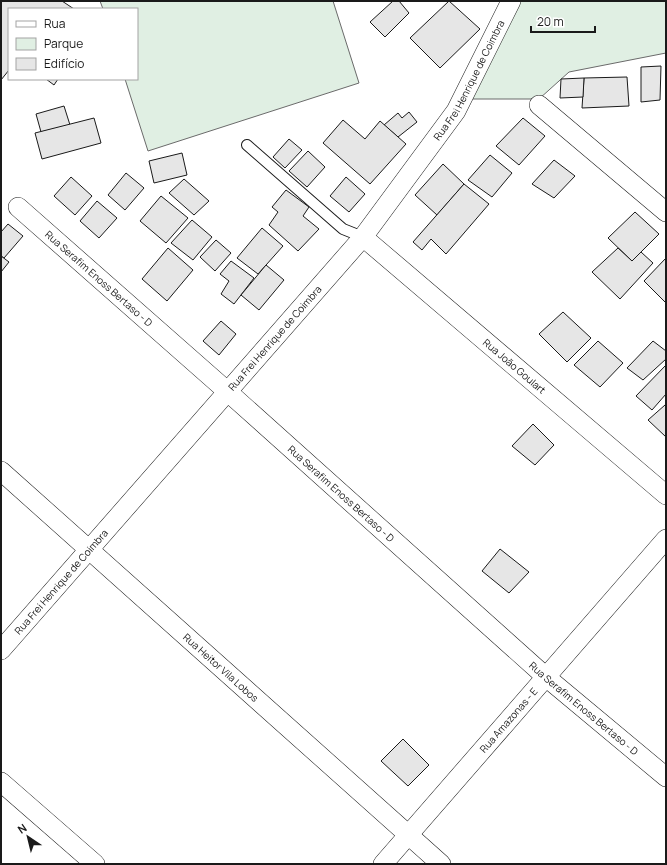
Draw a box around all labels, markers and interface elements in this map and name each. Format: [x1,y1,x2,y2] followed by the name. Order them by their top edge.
[8,8,138,80] legend
[531,8,595,34] scale bar
[537,13,564,30] text: 20 m
[44,15,65,32] text: Rua
[430,18,507,143] street label: Rua Frei Henrique de Coimbra
[44,35,83,52] text: Parque
[44,55,84,72] text: Edifício
[42,227,156,330] street label: Rua Serafim Enoss Bertaso - D
[225,282,324,393] street label: Rua Frei Henrique de Coimbra
[480,335,549,397] street label: Rua João Goulart
[285,442,398,545] street label: Rua Serafim Enoss Bertaso - D
[11,526,111,637] street label: Rua Frei Henrique de Coimbra
[180,630,262,705] street label: Rua Heitor Vila Lobos
[526,658,642,758] street label: Rua Serafim Enoss Bertaso - D
[476,684,541,755] street label: Rua Amazonas - E
[8,817,48,857] north arrow
[14,820,30,837] text: N

